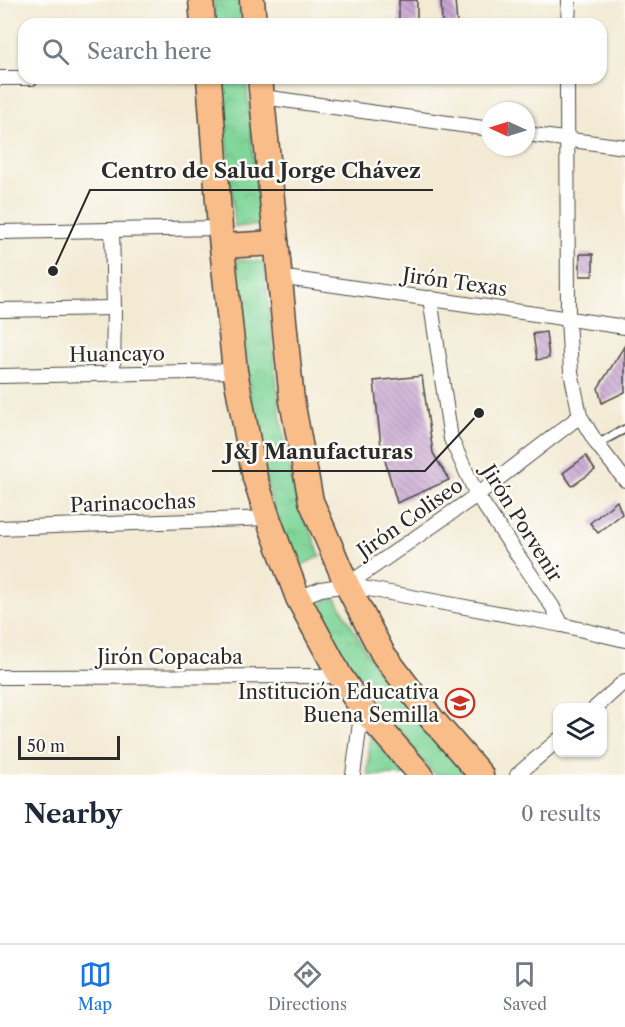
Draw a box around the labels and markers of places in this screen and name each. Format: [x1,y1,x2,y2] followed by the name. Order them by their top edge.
[90,151,433,190] callout: Centro de Salud Jorge Chávez
[212,432,425,471] callout: J&J Manufacturas
[238,680,439,727] place label: Institución Educativa Buena Semilla
[444,687,476,719] school or university icon: Institución Educativa Buena Semilla

